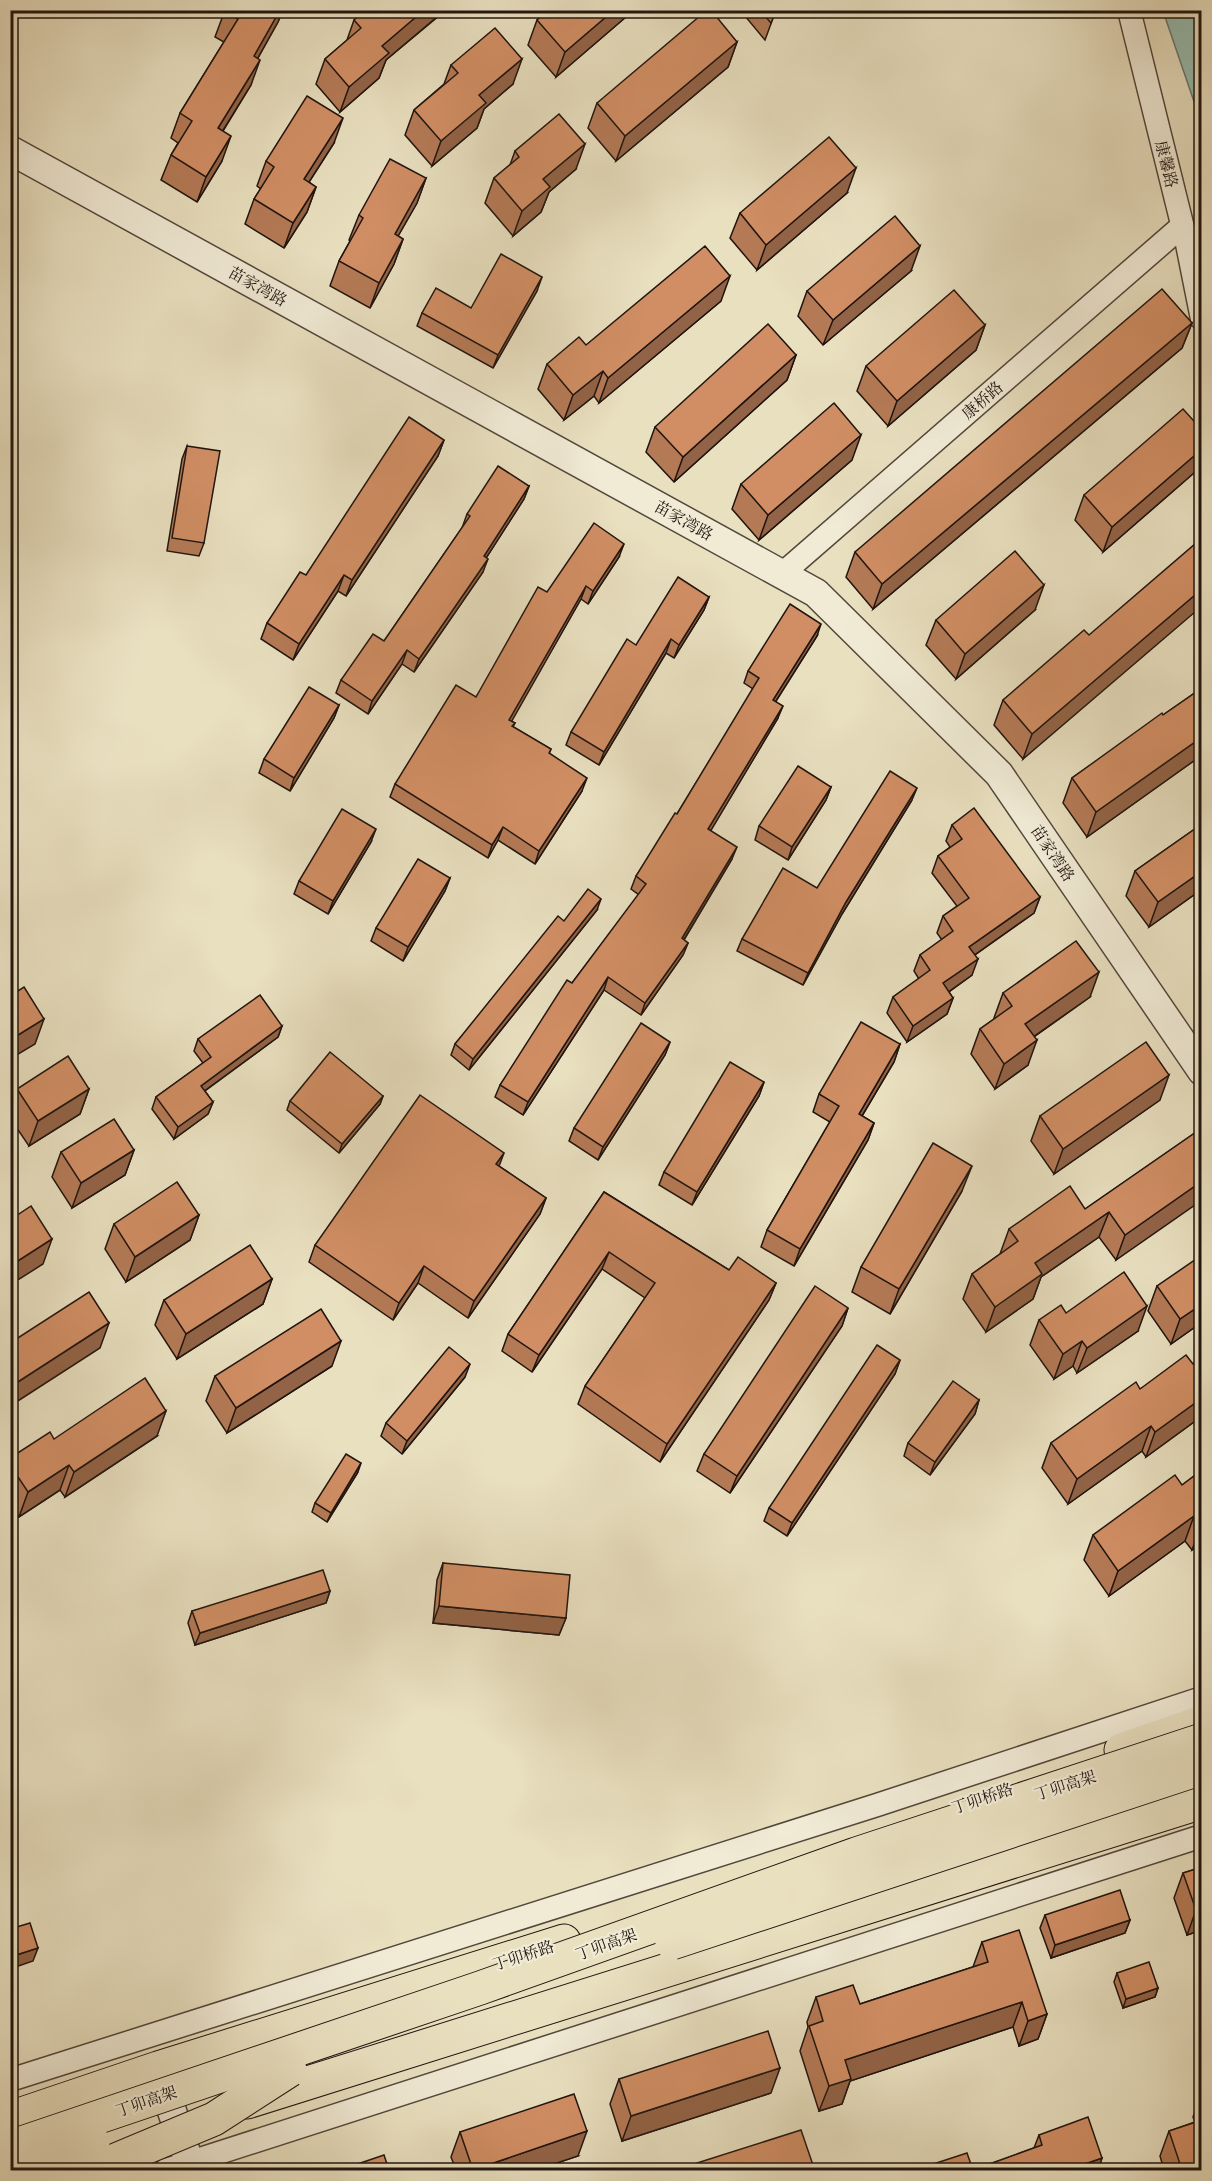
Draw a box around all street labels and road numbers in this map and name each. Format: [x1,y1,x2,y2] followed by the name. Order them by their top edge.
[1151,139,1182,190] street label: 康馨路
[225,263,290,310] street label: 苗家湾路
[958,377,1007,423] street label: 康桥路
[651,497,716,544] street label: 苗家湾路
[1027,821,1078,885] street label: 苗家湾路
[1032,1767,1099,1804] street label: 丁卯高架
[949,1779,1016,1818] street label: 丁卯桥路
[573,1925,639,1964] street label: 丁卯高架
[490,1937,557,1974] street label: 丁卯桥路
[113,2082,180,2121] street label: 丁卯高架

